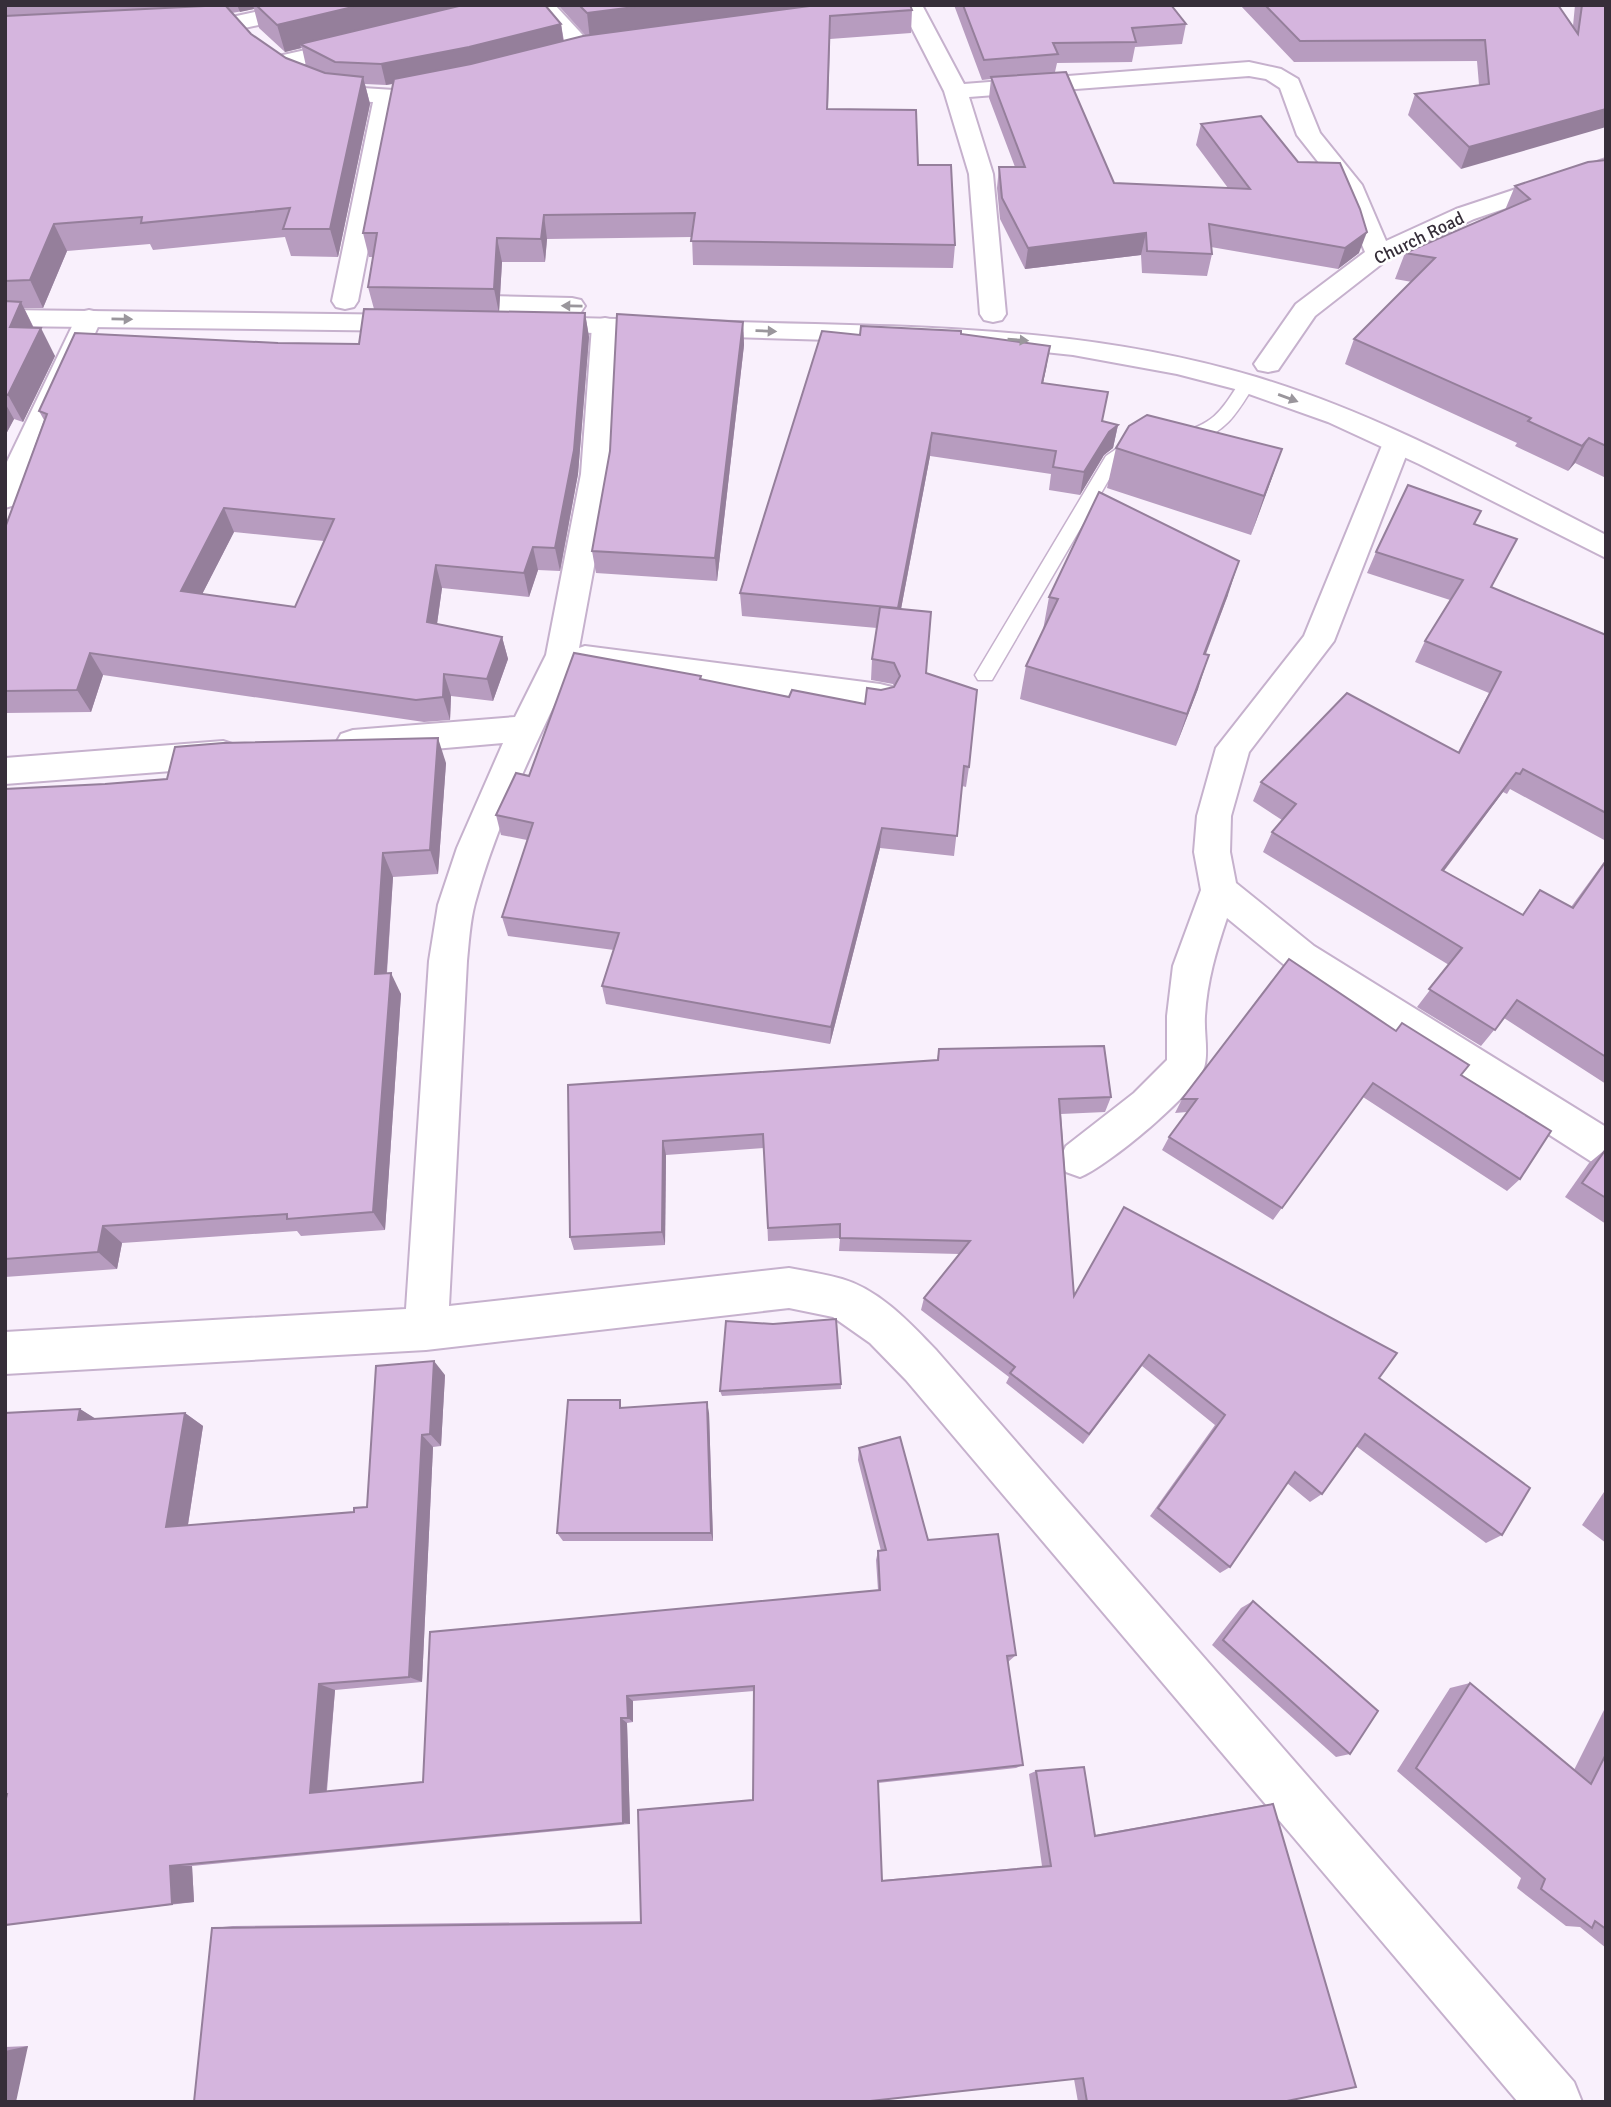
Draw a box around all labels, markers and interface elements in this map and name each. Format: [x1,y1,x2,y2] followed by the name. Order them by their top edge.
[1370,207,1468,269] street label: Church Road
[561,300,583,312] one-way arrow
[112,313,134,324] one-way arrow
[756,325,778,336] one-way arrow
[1007,335,1029,346] one-way arrow
[1277,393,1298,404] one-way arrow

